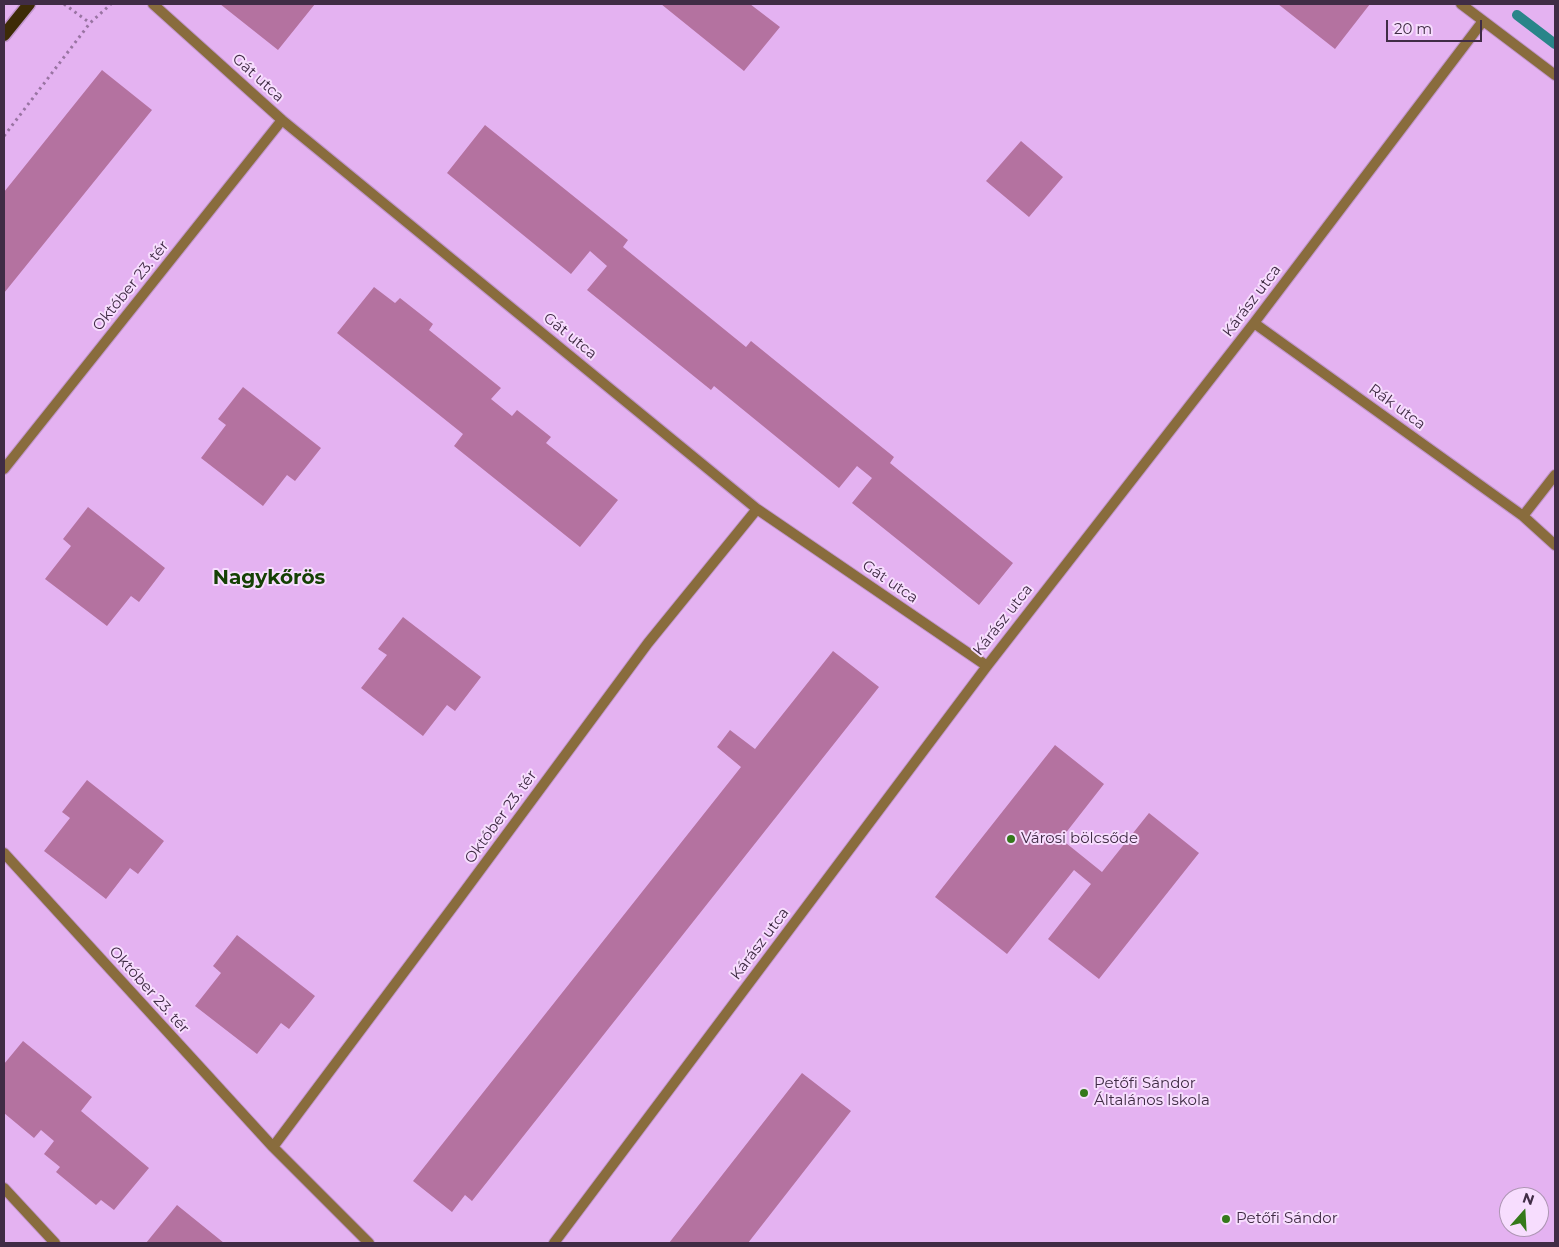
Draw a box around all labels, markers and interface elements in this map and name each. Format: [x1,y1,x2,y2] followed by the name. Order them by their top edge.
[1389,10,1485,42] scale bar
[1394,19,1432,38] text: 20 m
[228,50,288,106] street label: Gát utca
[89,237,173,335] street label: Október 23. tér
[1219,261,1285,341] street label: Kárász utca
[540,309,600,363] street label: Gát utca
[1365,380,1429,434] street label: Rák utca
[859,557,921,607] street label: Gát utca
[213,566,325,590] district label: Nagykőrös
[970,581,1036,659] street label: Kárász utca
[461,767,541,867] street label: Október 23. tér
[1021,830,1138,848] place label: Városi bölcsőde
[1005,833,1017,845] marker: Városi bölcsőde
[727,904,793,984] street label: Kárász utca
[105,943,193,1037] street label: Október 23. tér
[1094,1075,1210,1110] place label: Petőfi Sándor Általános Iskola
[1078,1087,1090,1099] marker: Petőfi Sándor Általános Iskola
[1499,1187,1549,1237] north arrow
[1520,1188,1537,1209] text: N
[1236,1210,1338,1228] place label: Petőfi Sándor
[1220,1213,1232,1225] marker: Petőfi Sándor

